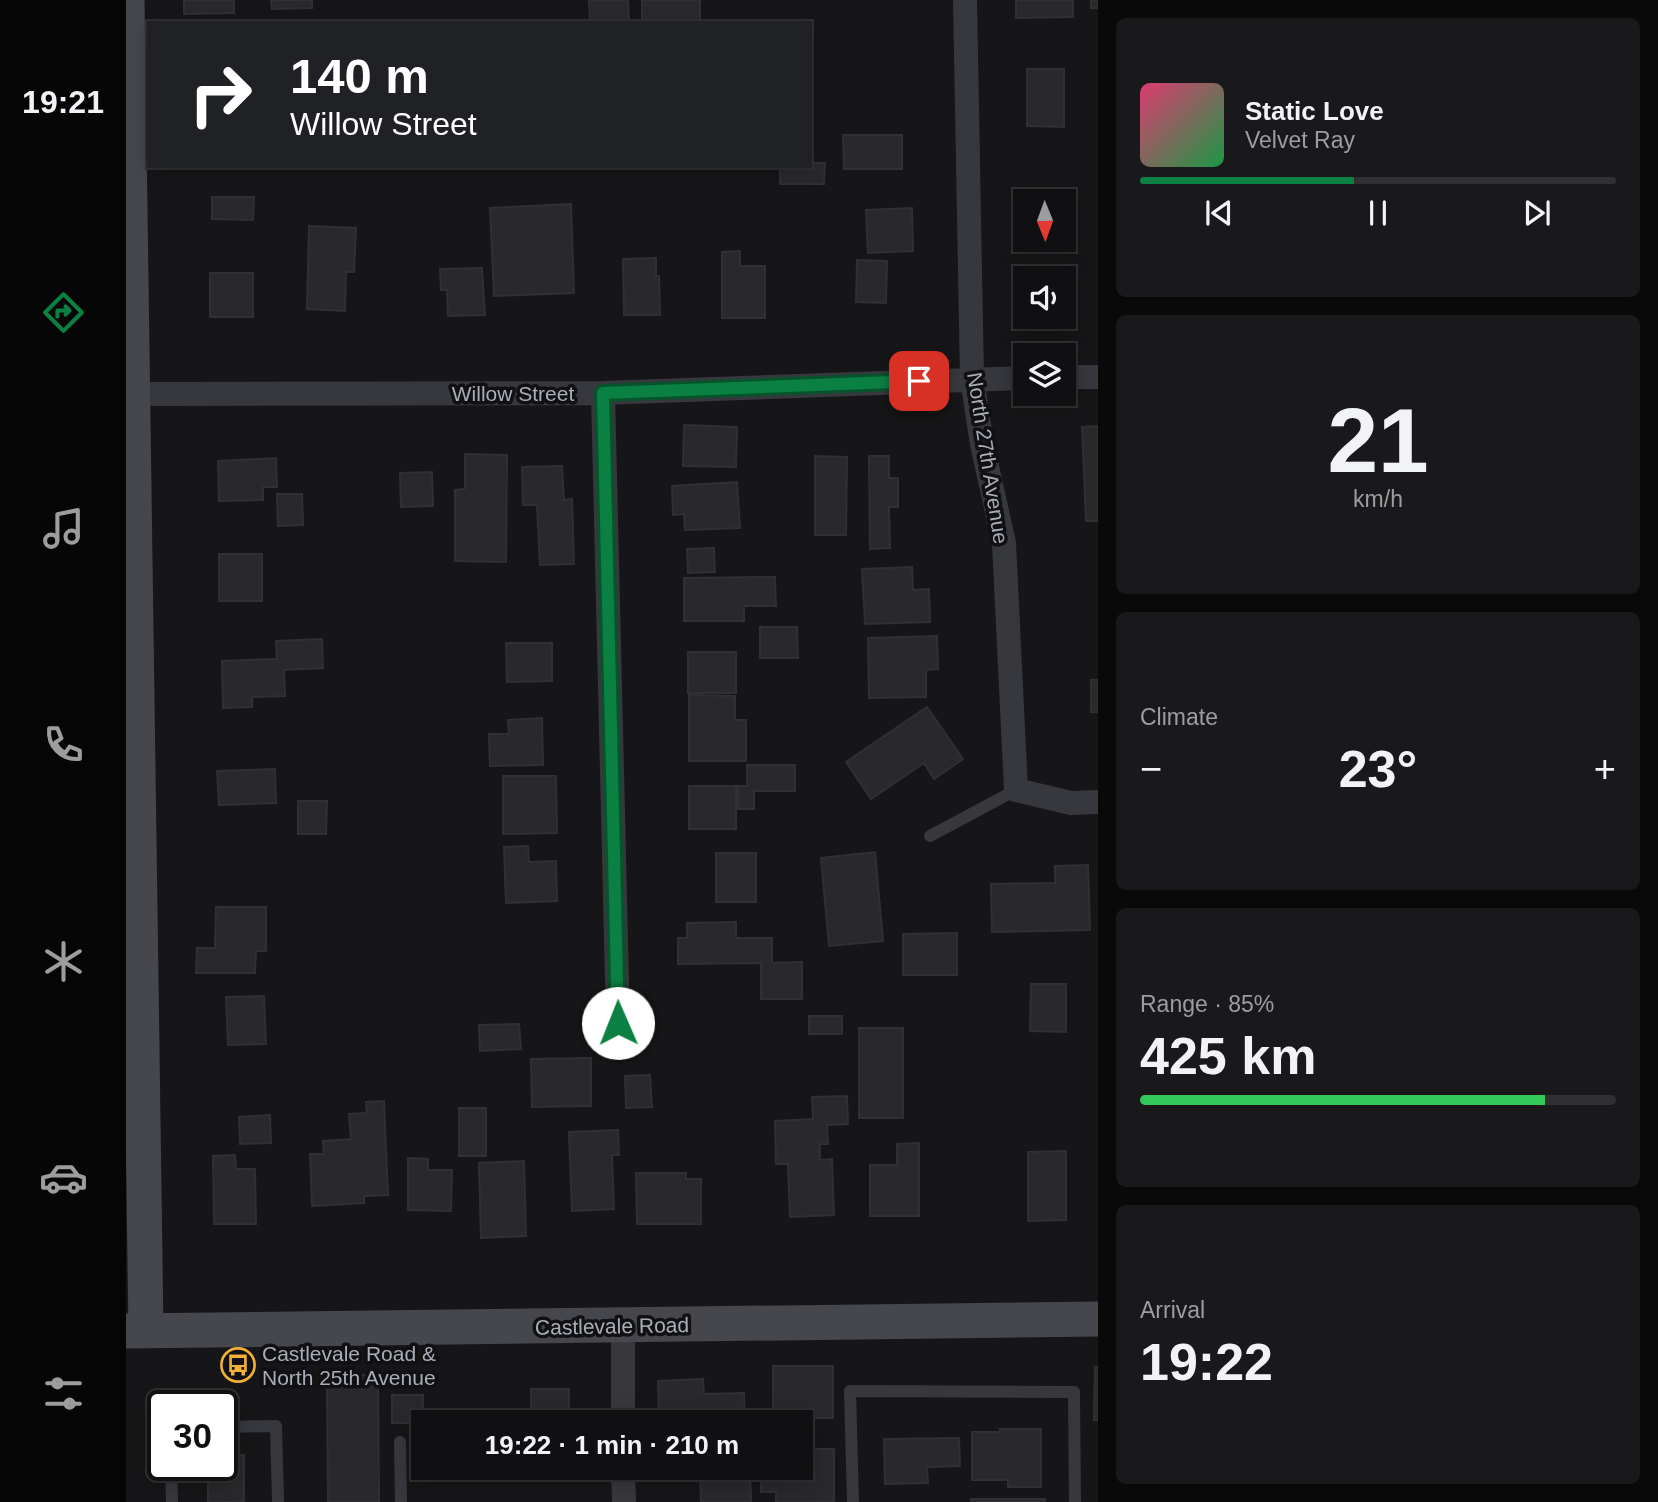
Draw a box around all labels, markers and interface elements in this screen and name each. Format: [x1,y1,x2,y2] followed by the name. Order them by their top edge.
[175,49,266,140] icon: right
[290,49,429,103] text: 140 m
[22,84,104,120] text: 19:21
[1245,96,1384,126] text: Static Love
[290,106,477,142] text: Willow Street
[1245,127,1355,153] text: Velvet Ray
[1013,189,1076,252] north arrow
[1013,189,1076,406] map controls
[1200,194,1238,232] icon: previous
[1359,194,1397,232] icon: pause
[1518,194,1556,232] icon: next
[1013,266,1076,329] button: sound
[39,288,88,337] icon: directions
[1013,343,1076,406] button: layers
[889,351,949,411] pin
[900,362,938,400] icon: arrive
[963,370,1013,546] street label: North 27th Avenue
[452,382,574,405] street label: Willow Street
[1327,390,1429,491] text: 21
[1353,486,1403,512] text: km/h
[39,504,88,553] icon: music
[1140,704,1218,730] text: Climate
[39,720,88,769] icon: phone
[1339,740,1417,798] text: 23°
[1140,748,1162,790] text: −
[1594,748,1616,790] text: +
[39,937,88,986] icon: climate
[581,986,655,1060] position arrow
[1140,991,1274,1017] text: Range · 85%
[1140,1027,1316,1085] text: 425 km
[39,1153,88,1202] icon: car
[1140,1297,1205,1323] text: Arrival
[535,1313,689,1339] street label: Castlevale Road
[1140,1333,1273,1391] text: 19:22
[262,1342,436,1389] place label: Castlevale Road & North 25th Avenue
[219,1346,257,1384] bus stop icon: Castlevale Road & North 25th Avenue
[39,1369,88,1418] icon: filters
[147,1390,238,1481] speed limit sign: 30
[485,1430,739,1460] text: 19:22 · 1 min · 210 m

